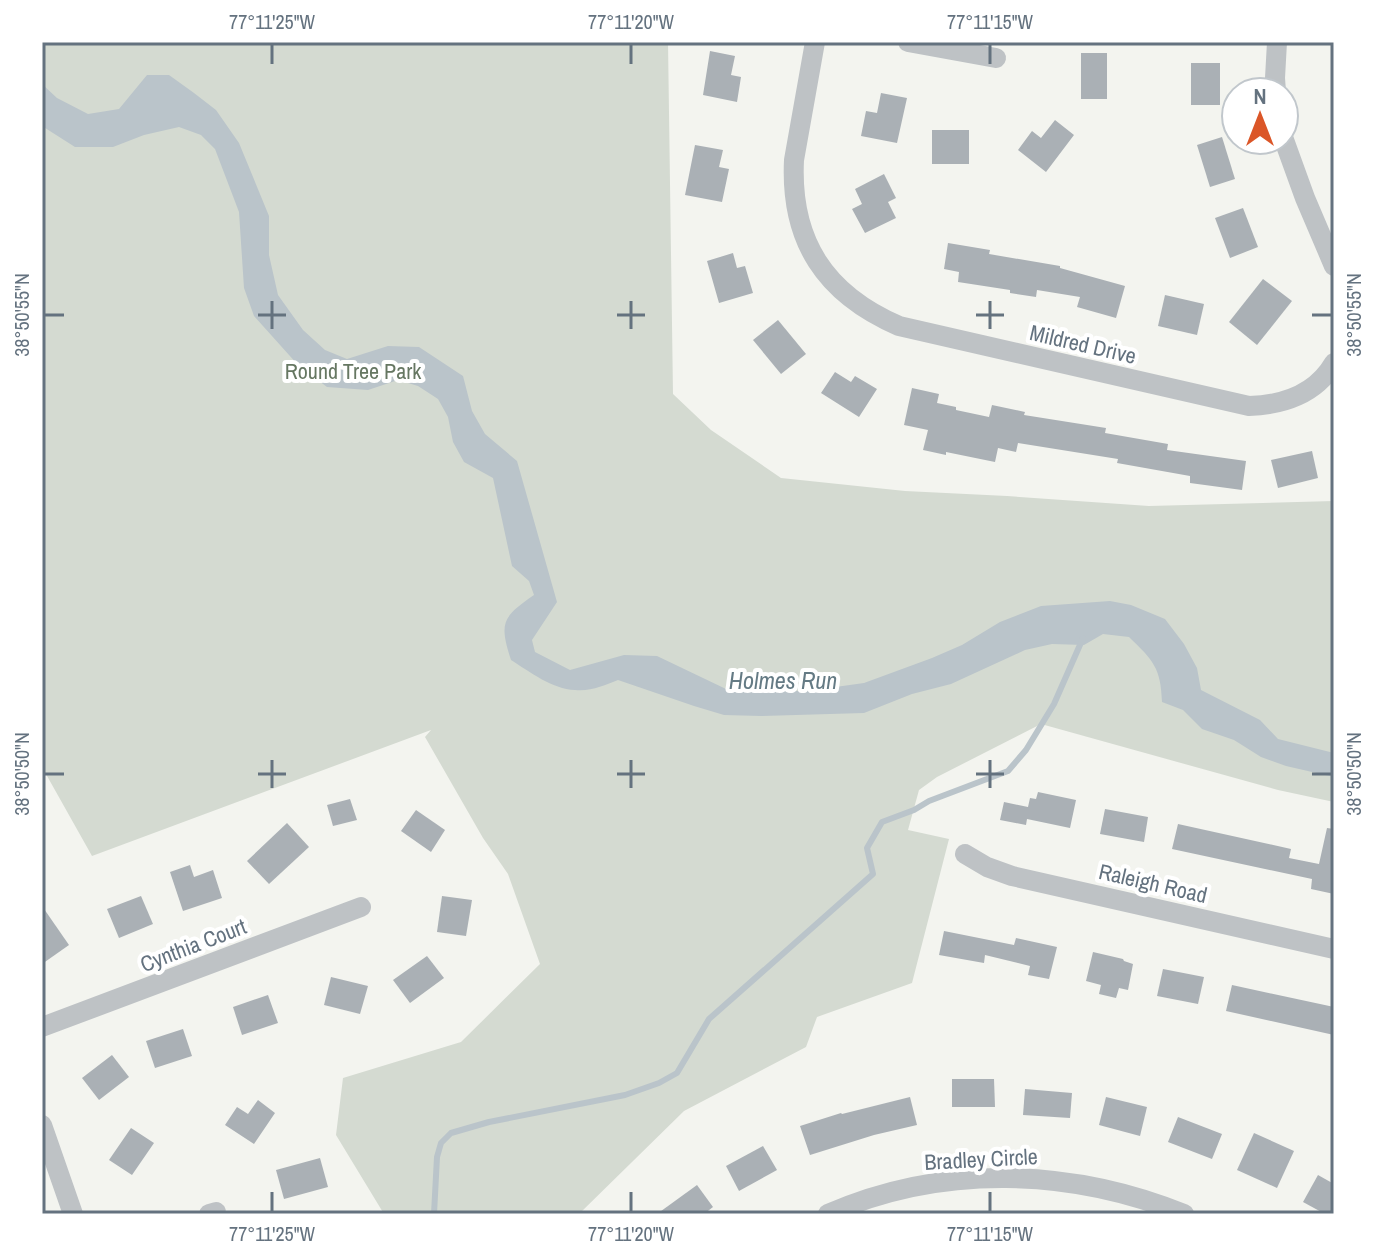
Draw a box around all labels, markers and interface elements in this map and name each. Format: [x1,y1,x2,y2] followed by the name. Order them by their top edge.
[229,8,315,35] text: 77°11'25"W
[588,8,674,35] text: 77°11'20"W
[947,8,1033,35] text: 77°11'15"W
[1220,76,1300,156] north arrow
[1253,81,1267,111] text: N
[8,273,35,357] text: 38°50'55"N
[1340,273,1367,357] text: 38°50'55"N
[1027,317,1139,371] street label: Mildred Drive
[285,356,422,386] park label: Round Tree Park
[729,664,837,696] water label: Holmes Run
[8,732,35,816] text: 38°50'50"N
[1340,732,1367,816] text: 38°50'50"N
[1096,856,1210,910] street label: Raleigh Road
[136,911,250,979] street label: Cynthia Court
[924,1141,1038,1177] street label: Bradley Circle
[229,1220,315,1247] text: 77°11'25"W
[588,1220,674,1247] text: 77°11'20"W
[947,1220,1033,1247] text: 77°11'15"W

